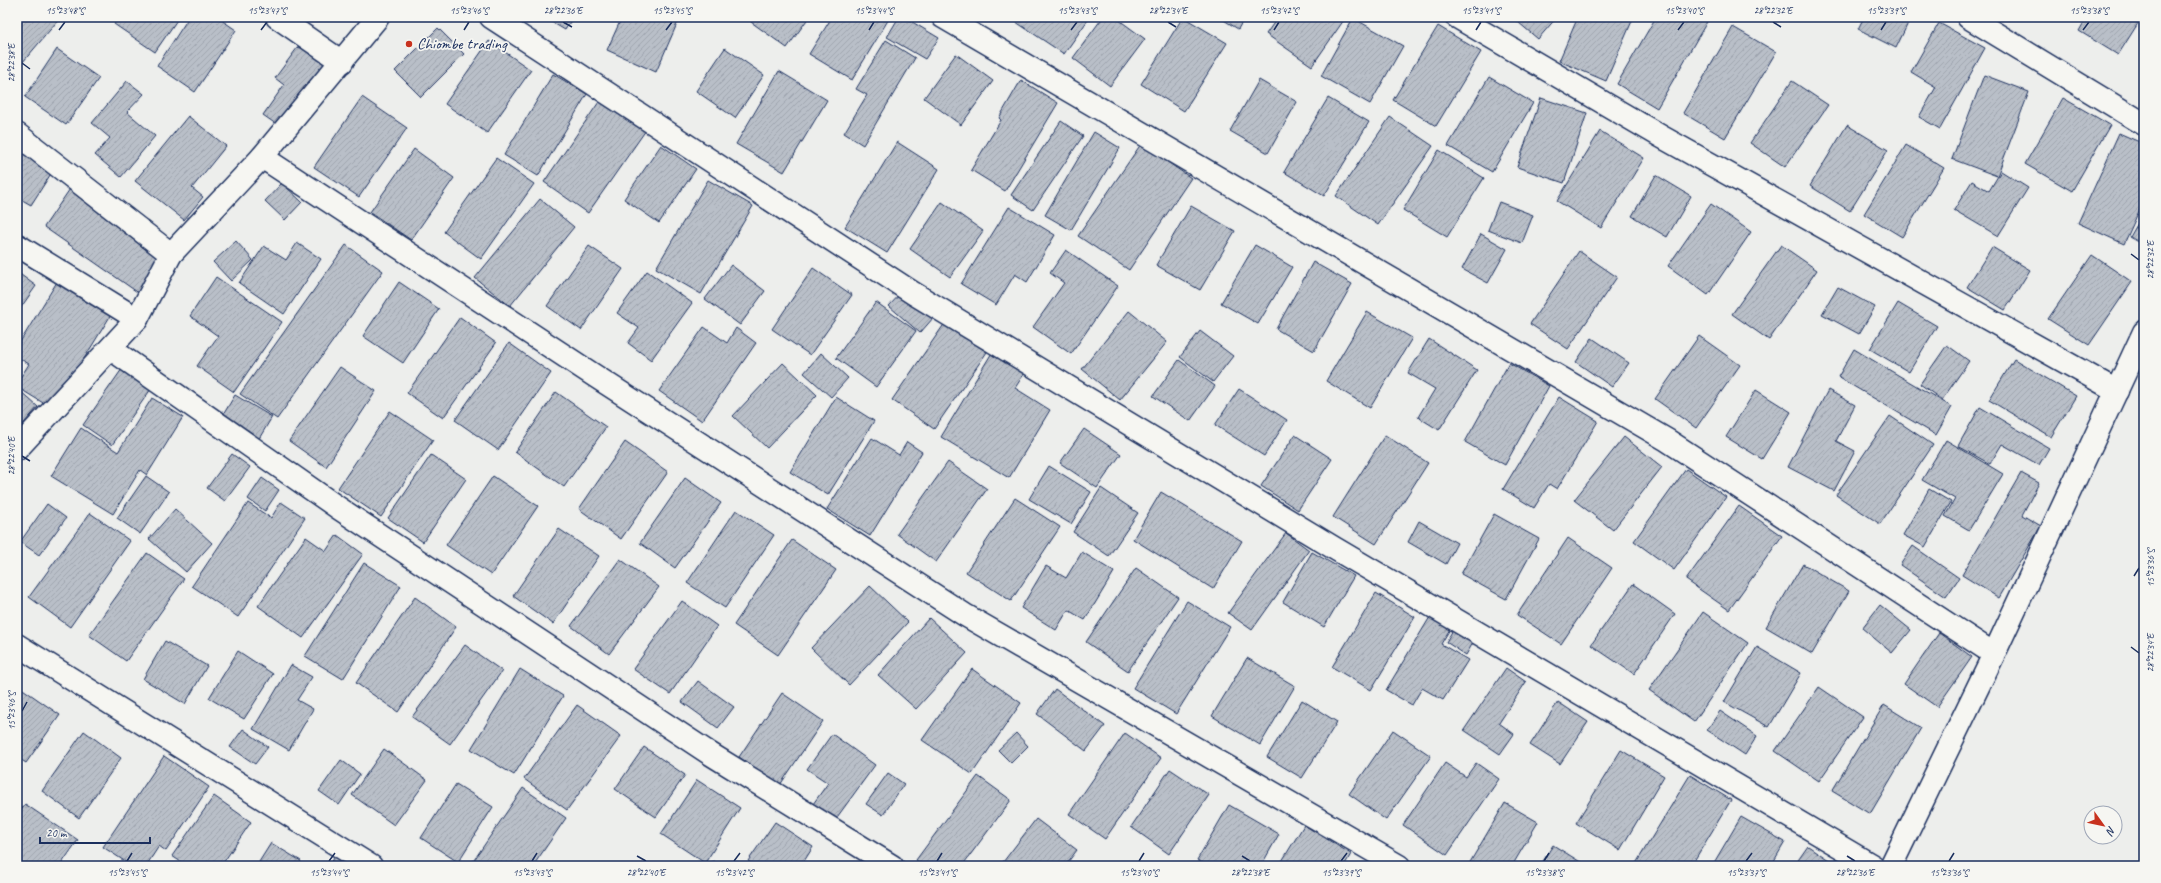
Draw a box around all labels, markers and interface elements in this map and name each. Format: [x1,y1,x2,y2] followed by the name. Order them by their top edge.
[46,4,86,17] text: 15°23'48"S
[248,4,288,17] text: 15°23'47"S
[450,4,490,17] text: 15°23'46"S
[544,4,584,17] text: 28°22'36"E
[653,4,693,17] text: 15°23'45"S
[855,4,895,17] text: 15°23'44"S
[1058,4,1098,17] text: 15°23'43"S
[1149,4,1189,17] text: 28°22'34"E
[1260,4,1300,17] text: 15°23'42"S
[1462,4,1502,17] text: 15°23'41"S
[1665,4,1705,17] text: 15°23'40"S
[1754,4,1794,17] text: 28°22'32"E
[1867,4,1907,17] text: 15°23'39"S
[2070,4,2110,17] text: 15°23'38"S
[417,34,508,54] place label: Chiombe trading
[404,39,414,49] marker: Chiombe trading
[5,42,18,82] text: 28°22'38"E
[2144,239,2157,279] text: 28°22'32"E
[5,435,18,475] text: 28°22'40"E
[2144,547,2157,587] text: 15°23'36"S
[2144,632,2157,672] text: 28°22'34"E
[5,690,18,730] text: 15°23'46"S
[2083,805,2123,845] north arrow
[40,819,150,845] scale bar
[2102,824,2119,839] text: N
[46,825,68,841] text: 20 m
[108,866,148,879] text: 15°23'45"S
[310,866,350,879] text: 15°23'44"S
[513,866,553,879] text: 15°23'43"S
[627,866,667,879] text: 28°22'40"E
[715,866,755,879] text: 15°23'42"S
[918,866,958,879] text: 15°23'41"S
[1120,866,1160,879] text: 15°23'40"S
[1231,866,1271,879] text: 28°22'38"E
[1322,866,1362,879] text: 15°23'39"S
[1525,866,1565,879] text: 15°23'38"S
[1727,866,1767,879] text: 15°23'37"S
[1836,866,1876,879] text: 28°22'36"E
[1930,866,1970,879] text: 15°23'36"S

